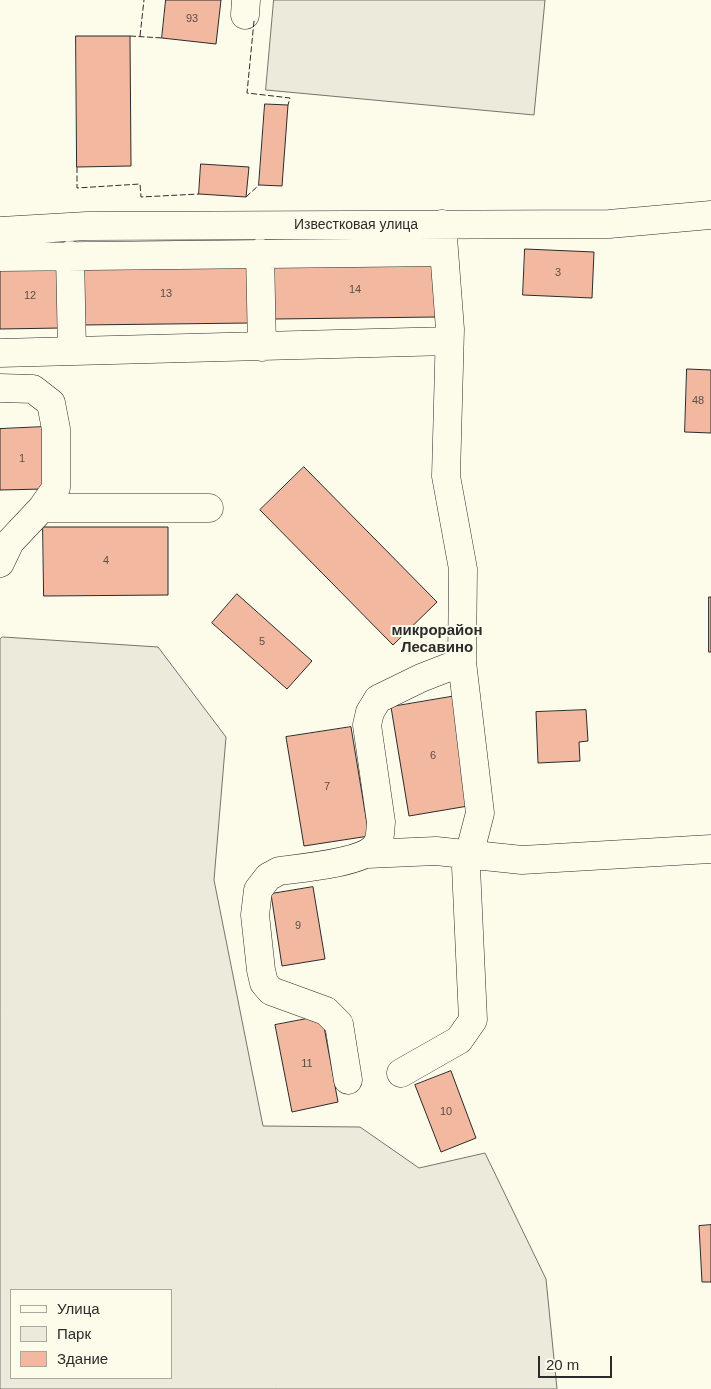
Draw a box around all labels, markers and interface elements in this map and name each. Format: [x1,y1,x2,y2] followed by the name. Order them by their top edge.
[186,12,198,26] house number: 93
[294,217,418,233] street label: Известковая улица
[555,266,561,280] house number: 3
[349,283,361,297] house number: 14
[160,287,172,301] house number: 13
[24,289,36,303] house number: 12
[692,394,704,408] house number: 48
[19,452,25,466] house number: 1
[103,554,109,568] house number: 4
[391,622,483,657] district label: микрорайон Лесавино
[259,635,265,649] house number: 5
[430,749,436,763] house number: 6
[324,780,330,794] house number: 7
[295,919,301,933] house number: 9
[301,1057,313,1071] house number: 11
[440,1105,452,1119] house number: 10
[10,1289,172,1379] legend
[57,1300,100,1317] text: Улица
[57,1325,91,1342] text: Парк
[541,1346,615,1378] scale bar
[57,1350,108,1367] text: Здание
[546,1356,579,1373] text: 20 m

